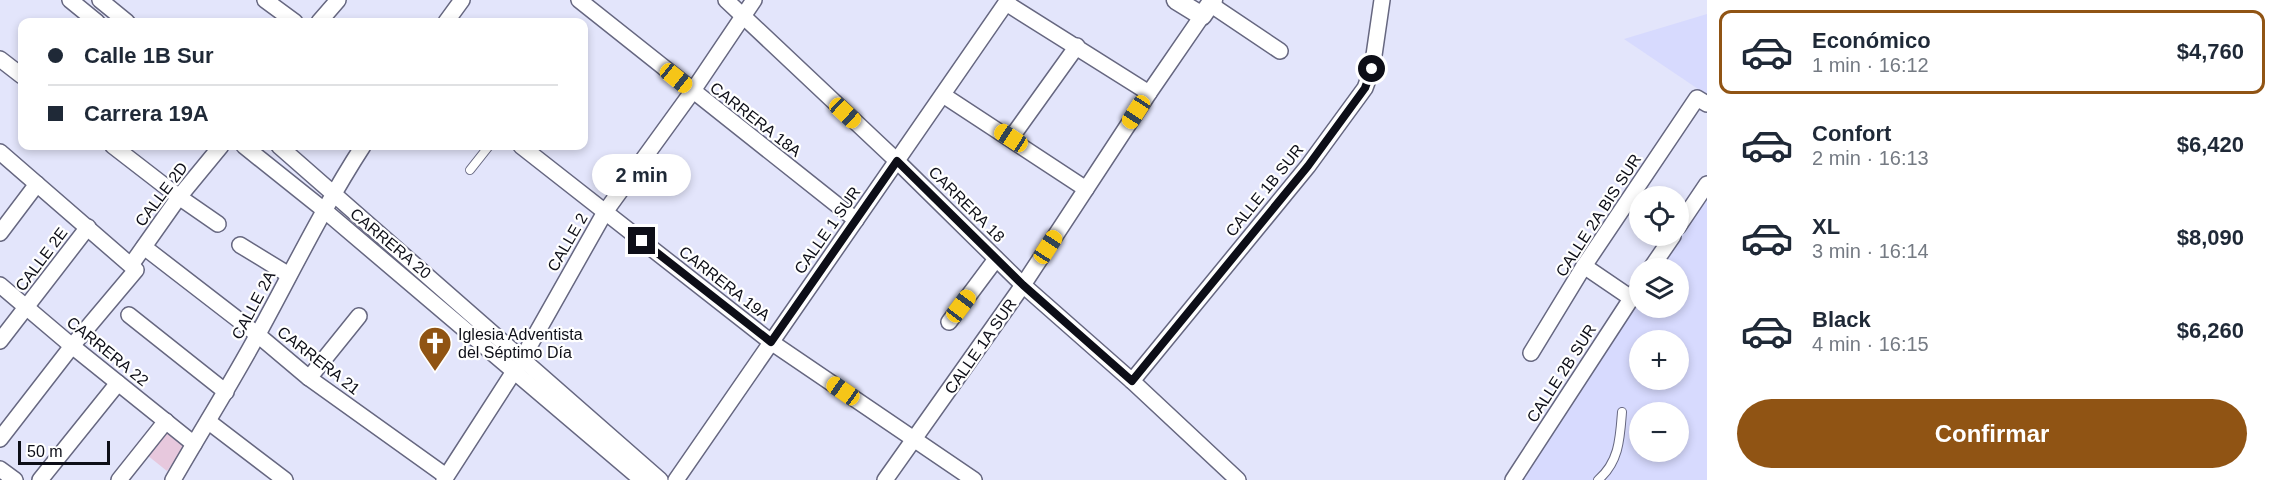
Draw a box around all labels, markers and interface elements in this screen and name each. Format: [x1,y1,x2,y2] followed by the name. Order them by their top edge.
[1740,25,1794,79] icon: car
[1812,28,1931,53] text: Económico
[2177,39,2244,64] text: $4,760
[84,43,214,68] text: Calle 1B Sur
[1812,54,1929,76] text: 1 min · 16:12
[1358,55,1385,82] route start
[656,60,696,96] car
[707,79,805,160] street label: CARRERA 18A
[1119,92,1153,132] car
[826,94,864,132] car
[84,101,209,126] text: Carrera 19A
[1740,118,1794,172] icon: car
[991,121,1031,155] car
[1812,121,1891,146] text: Confort
[2177,132,2244,157] text: $6,420
[1222,141,1307,240] street label: CALLE 1B SUR
[1812,147,1929,169] text: 2 min · 16:13
[1553,151,1644,280] street label: CALLE 2A BIS SUR
[592,154,692,196] callout: 2 min
[132,159,191,230] street label: CALLE 2D
[925,163,1008,246] street label: CARRERA 18
[615,164,668,186] text: 2 min
[791,184,864,277] street label: CALLE 1 SUR
[1629,186,1689,462] map controls
[1629,186,1689,246] button: locate
[347,205,434,282] street label: CARRERA 20
[544,210,591,274] street label: CALLE 2
[1740,211,1794,265] icon: car
[1812,214,1840,239] text: XL
[12,224,71,294] street label: CALLE 2E
[2177,225,2244,250] text: $8,090
[628,227,655,254] route end
[1031,227,1065,267] car
[1812,240,1929,262] text: 3 min · 16:14
[676,243,774,324] street label: CARRERA 19A
[1629,258,1689,318] button: layers
[228,268,279,342] street label: CALLE 2A
[943,286,979,326] car
[941,296,1020,397] street label: CALLE 1A SUR
[1740,304,1794,358] icon: car
[1812,307,1871,332] text: Black
[64,313,152,389] street label: CARRERA 22
[2177,318,2244,343] text: $6,260
[1524,321,1599,425] street label: CALLE 2B SUR
[274,323,363,398] street label: CARRERA 21
[417,325,453,372] church icon: Iglesia Adventista del Séptimo Día
[458,326,583,361] place label: Iglesia Adventista del Séptimo Día
[1629,330,1689,390] button: +
[1812,333,1929,355] text: 4 min · 16:15
[823,373,863,409] car
[1737,399,2247,468] button: Confirmar
[1629,402,1689,462] button: −
[18,438,110,466] scale bar
[27,443,63,460] text: 50 m

